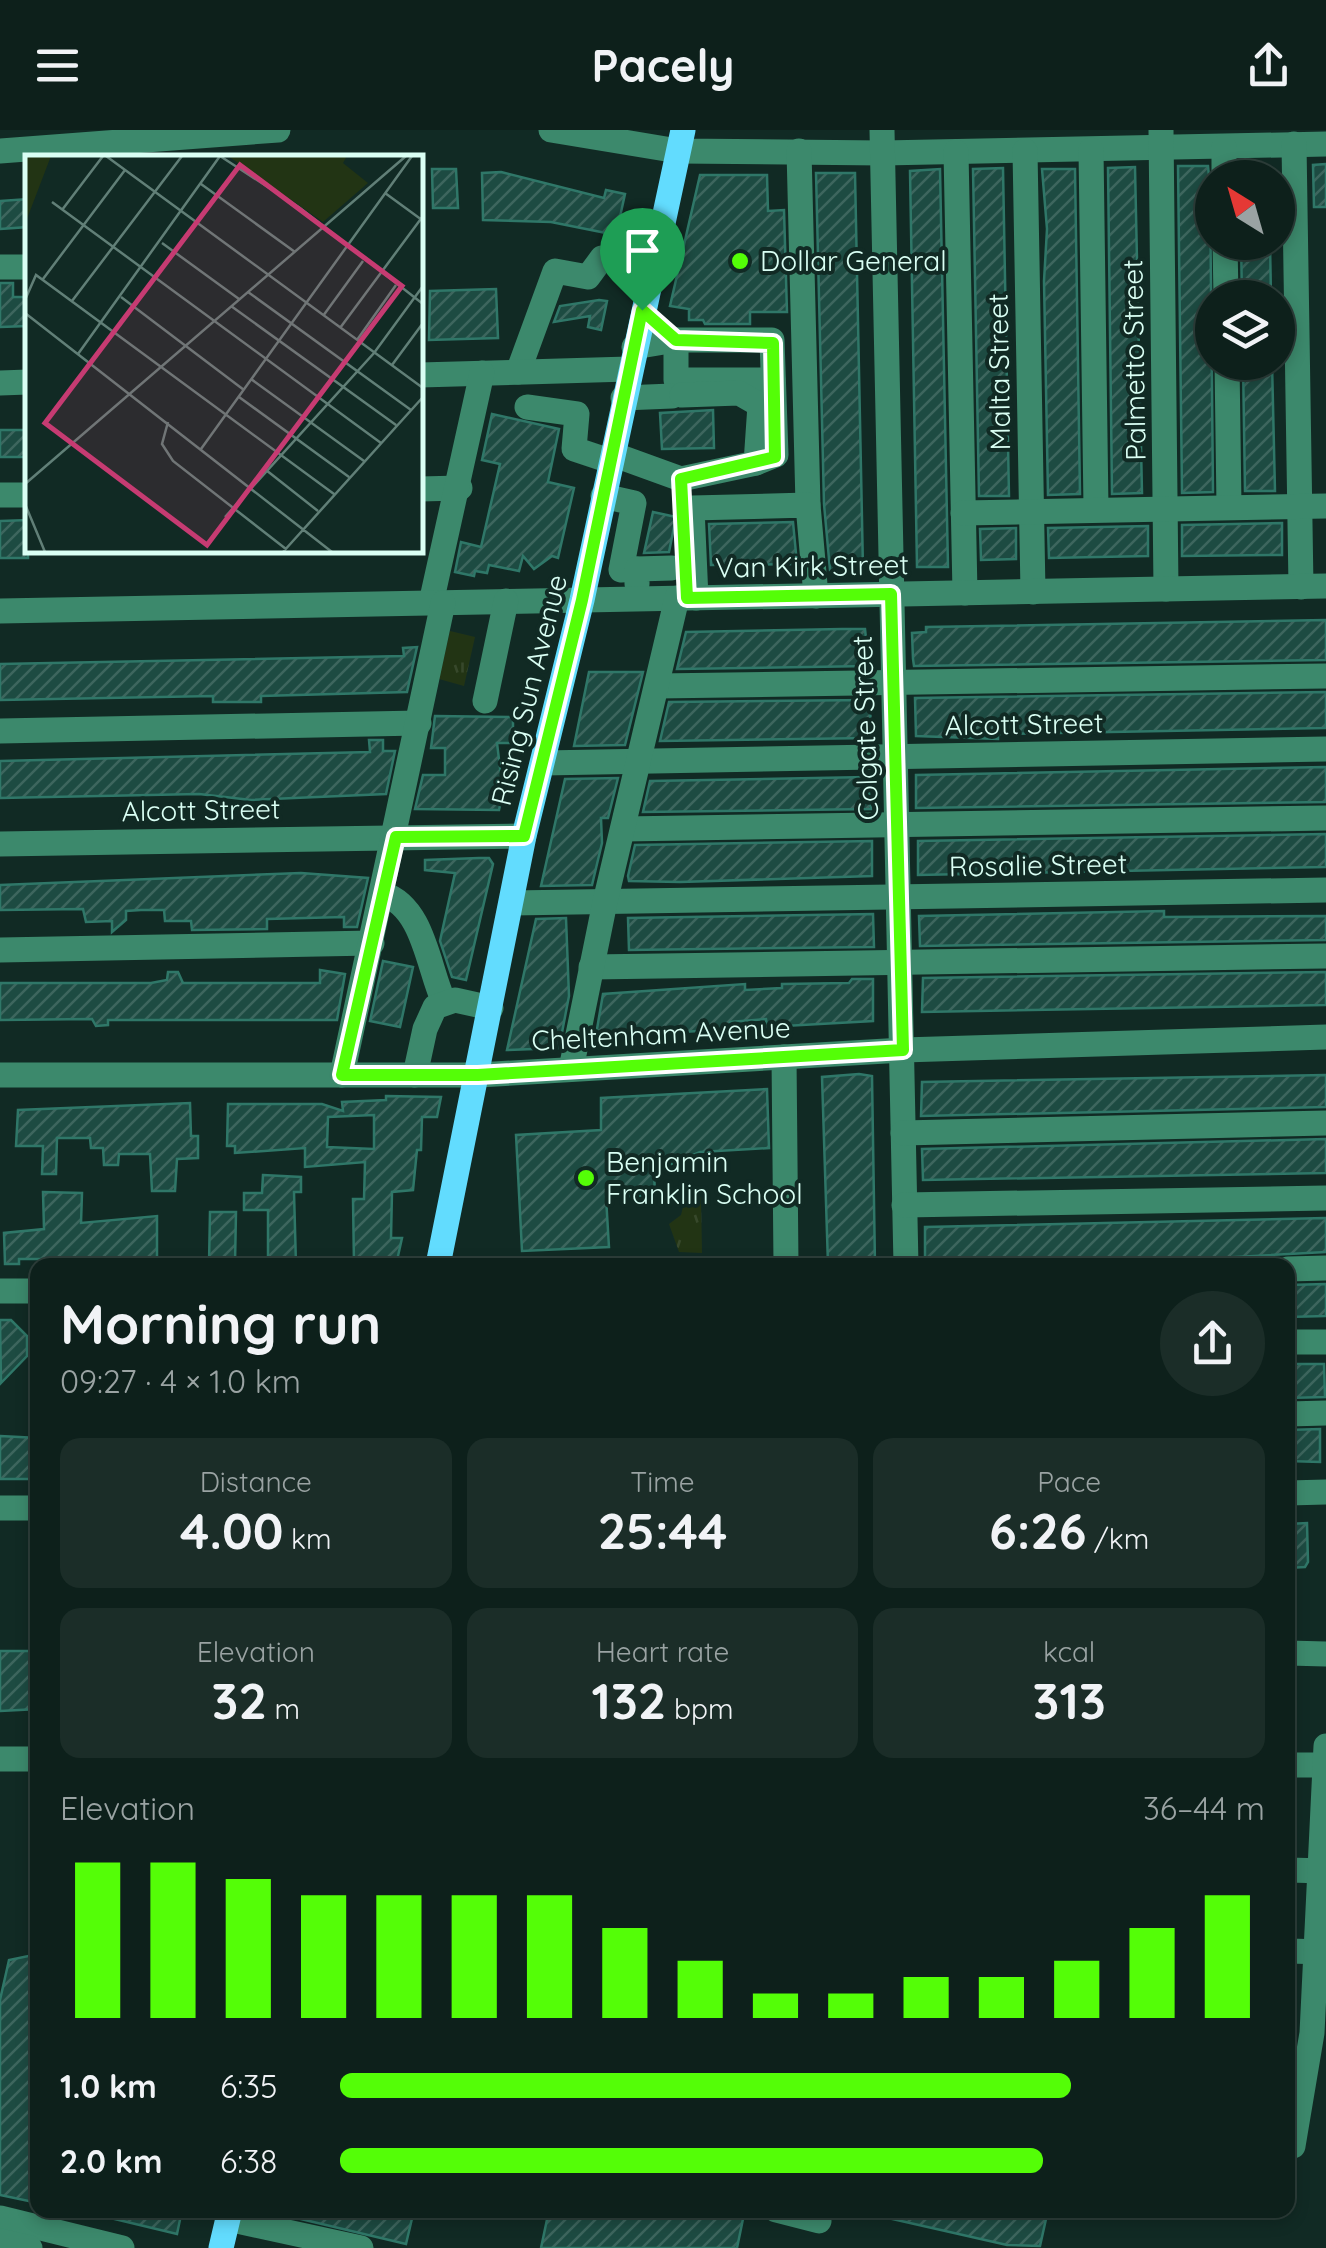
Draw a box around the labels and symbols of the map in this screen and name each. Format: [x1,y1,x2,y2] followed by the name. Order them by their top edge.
[25,155,422,552] inset map
[1195,160,1295,260] north arrow
[600,208,685,311] pin
[760,243,947,278] place label: Dollar General
[729,250,751,272] marker: Dollar General
[1114,259,1153,461] street label: Palmetto Street
[980,293,1017,451] street label: Malta Street
[715,546,909,585] street label: Van Kirk Street
[483,571,574,809] street label: Rising Sun Avenue
[844,635,885,821] street label: Colgate Street
[944,705,1104,742] street label: Alcott Street
[121,791,281,828] street label: Alcott Street
[949,845,1127,884] street label: Rosalie Street
[530,1009,791,1058] street label: Cheltenham Avenue
[606,1144,803,1211] place label: Benjamin Franklin School
[575,1167,597,1189] marker: Benjamin Franklin School

